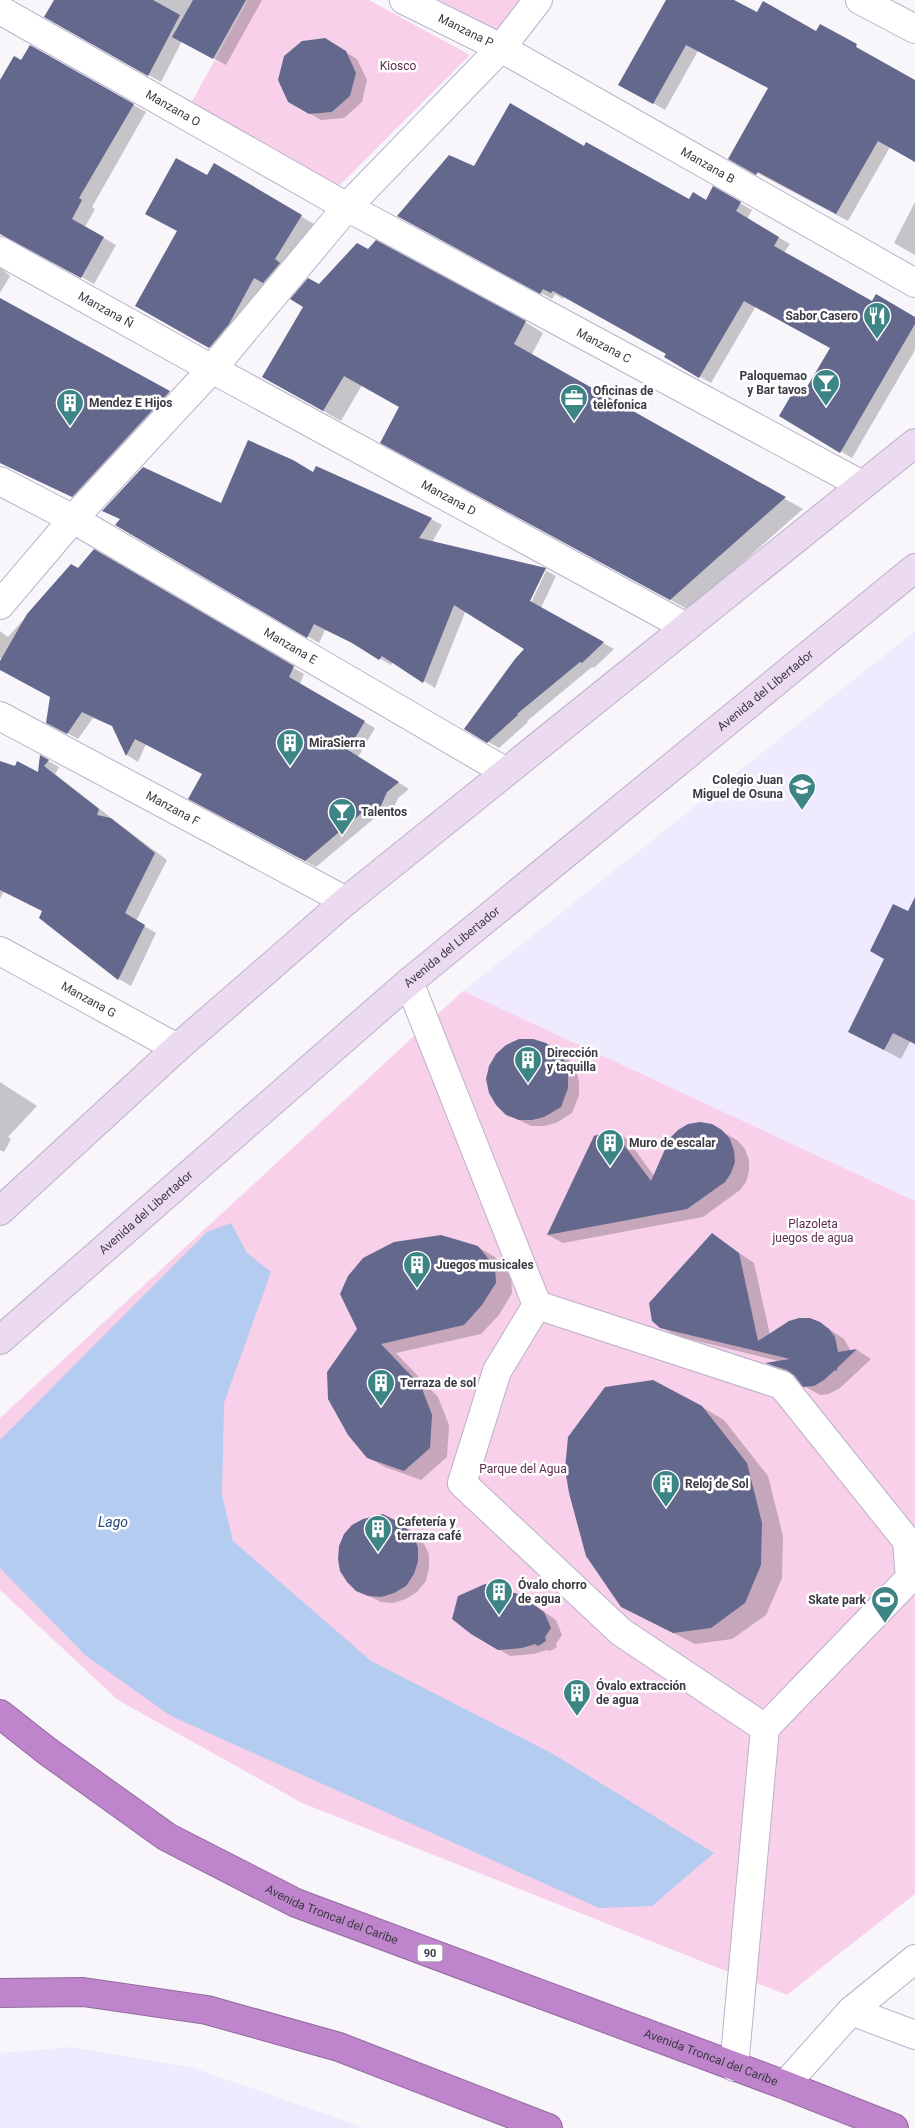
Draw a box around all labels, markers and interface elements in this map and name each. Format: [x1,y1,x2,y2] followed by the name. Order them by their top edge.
[436,11,496,50] street label: Manzana P
[380,59,416,73] park label: Kiosco
[143,87,203,129] street label: Manzana O
[678,145,737,186] street label: Manzana B
[76,289,137,331] street label: Manzana Ñ
[862,301,892,340] restaurant icon: Sabor Casero
[785,309,858,323] place label: Sabor Casero
[574,325,634,366] street label: Manzana C
[811,368,841,407] bar icon: Paloquemao y Bar tavos
[739,369,807,397] place label: Paloquemao y Bar tavos
[559,383,589,422] office icon: Oficinas de telefonica
[593,384,654,412] place label: Oficinas de telefonica
[55,388,85,427] building icon: Mendez E Hijos
[89,396,172,410] place label: Mendez E Hijos
[419,477,478,518] street label: Manzana D
[261,625,320,667] street label: Manzana E
[715,647,816,734] street label: Avenida del Libertador
[275,728,305,767] building icon: MiraSierra
[309,736,366,750] place label: MiraSierra
[787,772,817,811] school or university icon: Colegio Juan Miguel de Osuna
[693,773,784,801] place label: Colegio Juan Miguel de Osuna
[144,788,202,829] street label: Manzana F
[327,797,357,836] bar icon: Talentos
[361,805,407,819] place label: Talentos
[401,904,503,990] street label: Avenida del Libertador
[59,979,118,1020] street label: Manzana G
[513,1045,543,1084] building icon: Dirección y taquilla
[547,1046,598,1074] place label: Dirección y taquilla
[595,1128,625,1167] building icon: Muro de escalar
[629,1136,716,1150] place label: Muro de escalar
[96,1168,196,1257] street label: Avenida del Libertador
[771,1217,854,1245] park label: Plazoleta juegos de agua
[402,1250,432,1289] building icon: Juegos musicales
[436,1258,534,1272] place label: Juegos musicales
[366,1368,396,1407] building icon: Terraza de sol
[400,1376,476,1390] place label: Terraza de sol
[479,1462,567,1476] park label: Parque del Agua
[651,1469,681,1508] building icon: Reloj de Sol
[685,1477,749,1491] place label: Reloj de Sol
[98,1514,128,1530] water label: Lago
[363,1514,393,1553] building icon: Cafetería y terraza café
[397,1515,462,1543] place label: Cafetería y terraza café
[484,1577,514,1616] building icon: Óvalo chorro de agua
[518,1577,587,1606] place label: Óvalo chorro de agua
[870,1585,900,1624] sports icon: Skate park
[808,1593,867,1607] place label: Skate park
[562,1678,592,1717] building icon: Óvalo extracción de agua
[596,1678,686,1707] place label: Óvalo extracción de agua
[263,1882,400,1947] street label: Avenida Troncal del Caribe
[418,1945,442,1962] road number: 90
[642,2026,780,2089] street label: Avenida Troncal del Caribe

